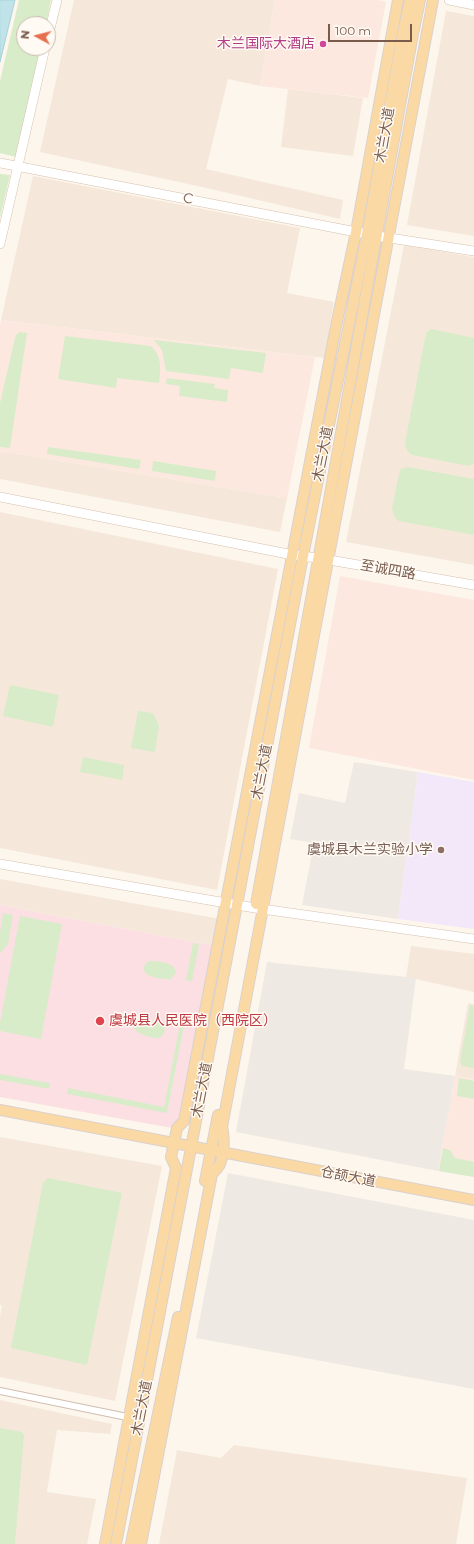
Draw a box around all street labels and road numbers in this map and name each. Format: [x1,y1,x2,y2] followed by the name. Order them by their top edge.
[372,106,398,164] street label: 木兰大道
[182,190,194,208] street label: C
[309,425,337,483] street label: 木兰大道
[359,557,417,583] street label: 至诚四路
[248,743,276,801] street label: 木兰大道
[188,1061,216,1119] street label: 木兰大道
[319,1163,377,1191] street label: 仓颉大道
[128,1379,156,1437] street label: 木兰大道

